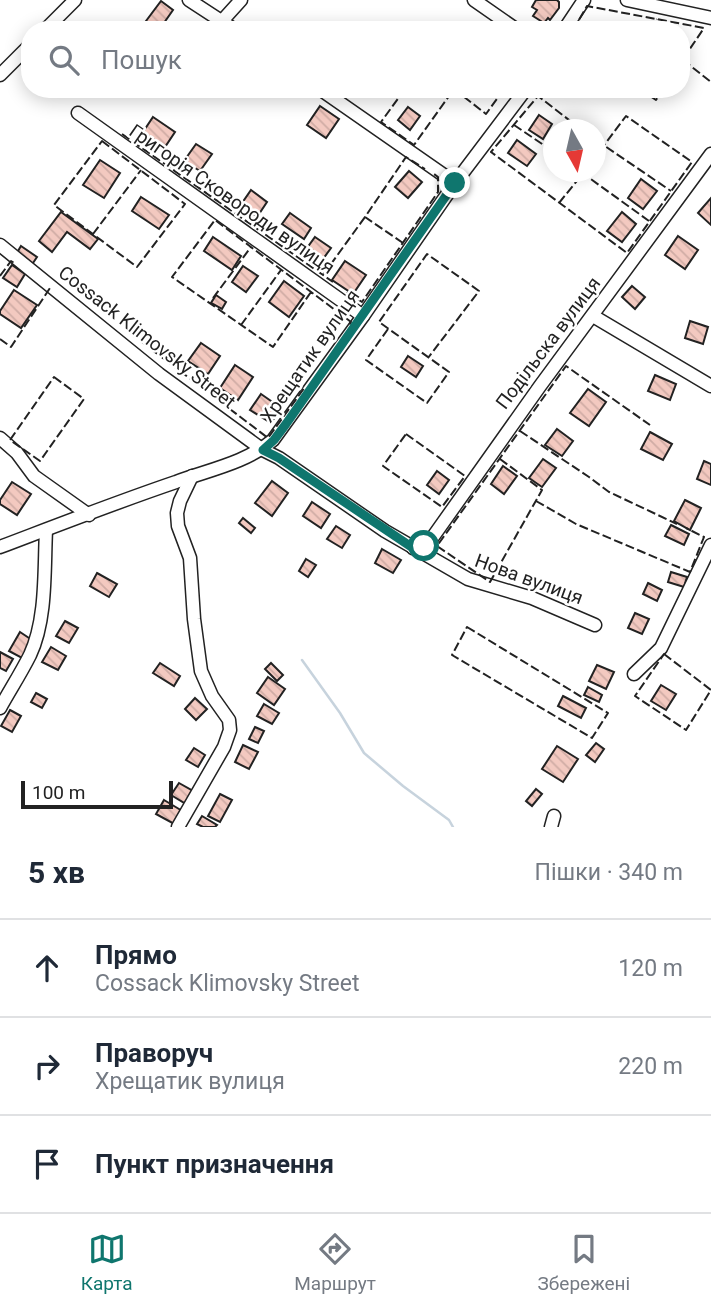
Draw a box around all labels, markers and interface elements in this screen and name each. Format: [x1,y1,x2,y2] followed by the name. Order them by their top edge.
[21,21,690,98] search box
[45,41,83,79] icon: search
[101,45,182,75] text: Пошук
[125,119,339,279] street label: Григорія Сковороди вулиця
[543,119,606,182] north arrow
[439,167,470,198] route end
[54,261,240,413] street label: Cossack Klimovsky Street
[491,272,605,414] street label: Подільска вулиця
[256,285,364,427] street label: Хрещатик вулиця
[408,530,439,561] route start
[472,549,586,609] street label: Нова вулиця
[21,778,173,810] scale bar
[32,781,85,804] text: 100 m
[28,855,85,890] text: 5 хв
[535,859,683,886] text: Пішки · 340 m
[95,940,177,970] text: Прямо
[28,949,66,987] icon: ahead
[618,955,683,982] text: 120 m
[95,970,359,997] text: Cossack Klimovsky Street
[95,1038,213,1068] text: Праворуч
[28,1047,66,1085] icon: right
[618,1053,683,1080] text: 220 m
[95,1068,285,1095] text: Хрещатик вулиця
[28,1145,66,1183] icon: arrive
[95,1149,334,1179] text: Пункт призначення
[81,1230,133,1295] tab: Карта
[294,1230,376,1295] tab: Маршрут
[538,1230,630,1295] tab: Збережені

